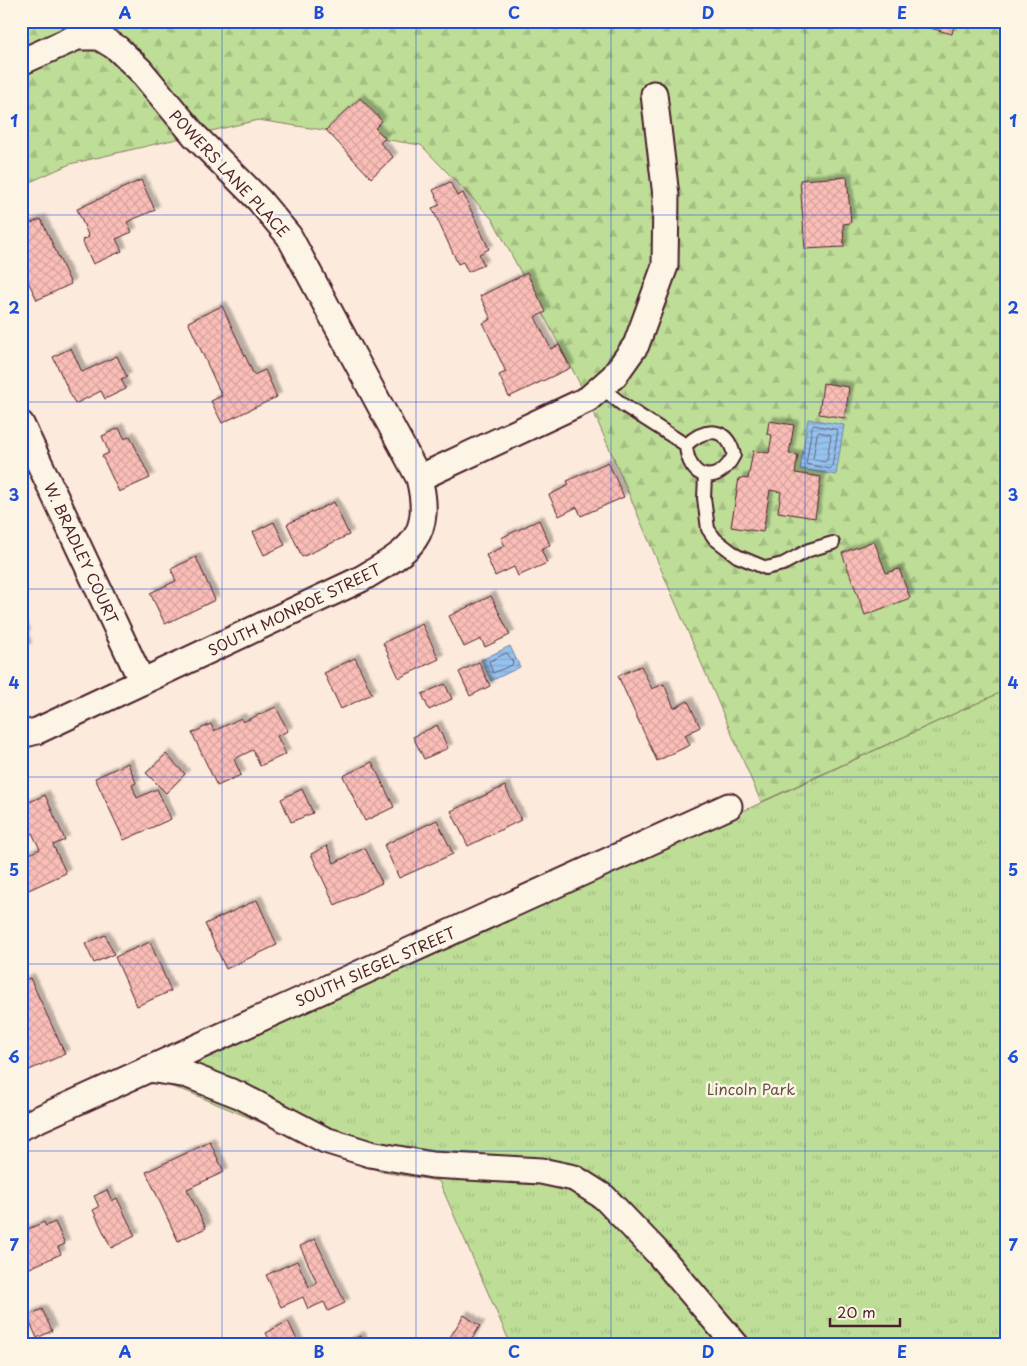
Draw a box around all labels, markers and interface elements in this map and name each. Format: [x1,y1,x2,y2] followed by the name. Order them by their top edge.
[119,0,132,24] text: A
[314,0,325,24] text: B
[508,0,520,24] text: C
[702,0,714,24] text: D
[897,0,907,24] text: E
[165,104,295,242] street label: POWERS LANE PLACE
[10,108,18,132] text: 1
[1009,108,1017,132] text: 1
[8,295,20,319] text: 2
[1007,295,1019,319] text: 2
[39,479,125,628] street label: W. BRADLEY COURT
[9,482,19,506] text: 3
[1008,482,1018,506] text: 3
[204,557,385,661] street label: SOUTH MONROE STREET
[9,670,20,694] text: 4
[1008,670,1019,694] text: 4
[9,857,19,881] text: 5
[1008,857,1018,881] text: 5
[291,920,459,1012] street label: SOUTH SIEGEL STREET
[8,1044,20,1068] text: 6
[1007,1044,1019,1068] text: 6
[707,1077,795,1100] park label: Lincoln Park
[9,1232,19,1256] text: 7
[1008,1232,1018,1256] text: 7
[830,1296,900,1328] scale bar
[837,1300,876,1323] text: 20 m
[119,1339,132,1363] text: A
[314,1339,325,1363] text: B
[508,1339,520,1363] text: C
[702,1339,714,1363] text: D
[897,1339,907,1363] text: E

